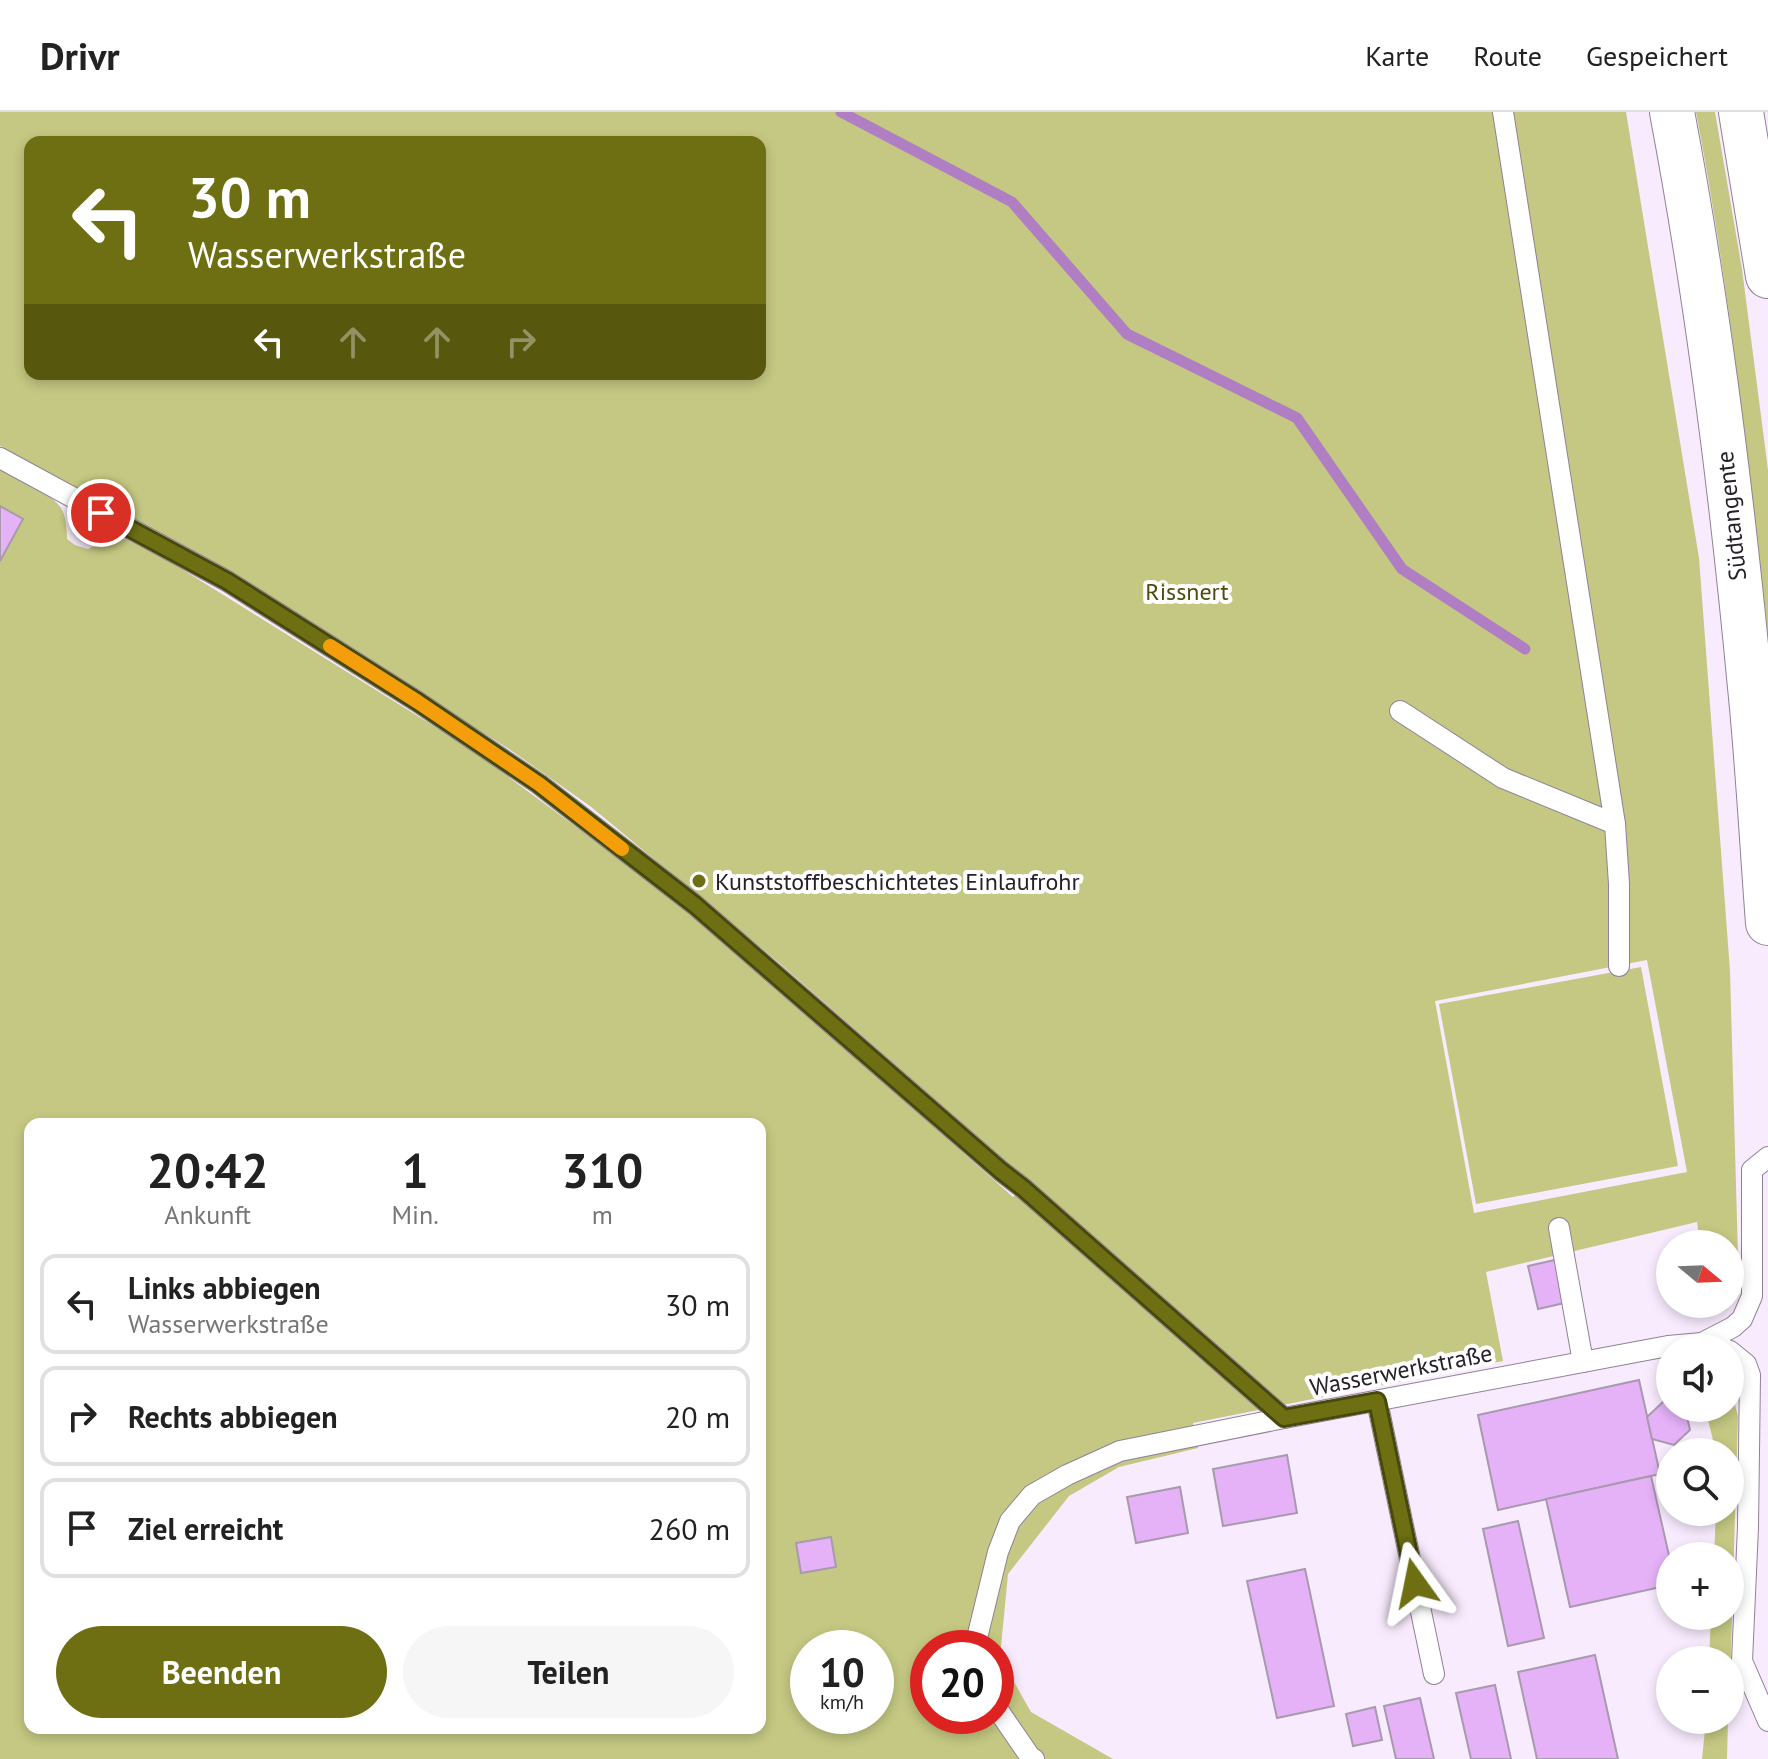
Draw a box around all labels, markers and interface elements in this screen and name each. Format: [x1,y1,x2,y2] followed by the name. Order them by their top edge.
[40,31,120,80] text: Drivr
[1365,37,1429,74] text: Karte
[1473,37,1542,74] text: Route
[1586,37,1728,74] text: Gespeichert
[188,161,311,233] text: 30 m
[56,168,160,272] icon: left
[188,231,466,278] text: Wasserwerkstraße
[247,320,291,364] icon: left
[331,320,375,364] icon: ahead
[415,320,459,364] icon: ahead
[499,320,543,364] icon: right
[1709,450,1753,582] street label: Südtangente
[67,479,135,547] pin
[79,491,123,535] icon: arrive
[1145,576,1229,607] park label: Rissnert
[715,866,1080,897] place label: Kunststoffbeschichtetes Einlaufrohr
[690,872,708,890] marker: Kunststoffbeschichtetes Einlaufrohr
[147,1139,269,1201] text: 20:42
[401,1139,429,1201] text: 1
[562,1139,643,1201] text: 310
[164,1198,251,1231] text: Ankunft
[391,1198,439,1231] text: Min.
[592,1198,613,1231] text: m
[1656,1230,1744,1318] north arrow
[1656,1230,1744,1734] map controls
[128,1268,321,1307] text: Links abbiegen
[60,1282,104,1326] icon: left
[665,1285,730,1324] text: 30 m
[128,1307,329,1340] text: Wasserwerkstraße
[1656,1334,1744,1422] button: sound
[1307,1337,1495,1403] street label: Wasserwerkstraße
[60,1394,104,1438] icon: right
[128,1397,338,1436] text: Rechts abbiegen
[665,1397,730,1436] text: 20 m
[1656,1438,1744,1526] button: search
[60,1506,104,1550] icon: arrive
[128,1509,283,1548] text: Ziel erreicht
[649,1509,730,1548] text: 260 m
[1373,1541,1457,1625] position arrow
[1656,1542,1744,1630] button: +
[56,1626,387,1718] button: Beenden
[403,1626,734,1718] button: Teilen
[910,1630,1014,1734] speed limit sign: 20
[819,1646,865,1698] text: 10
[1656,1646,1744,1734] button: −
[820,1689,864,1715] text: km/h

